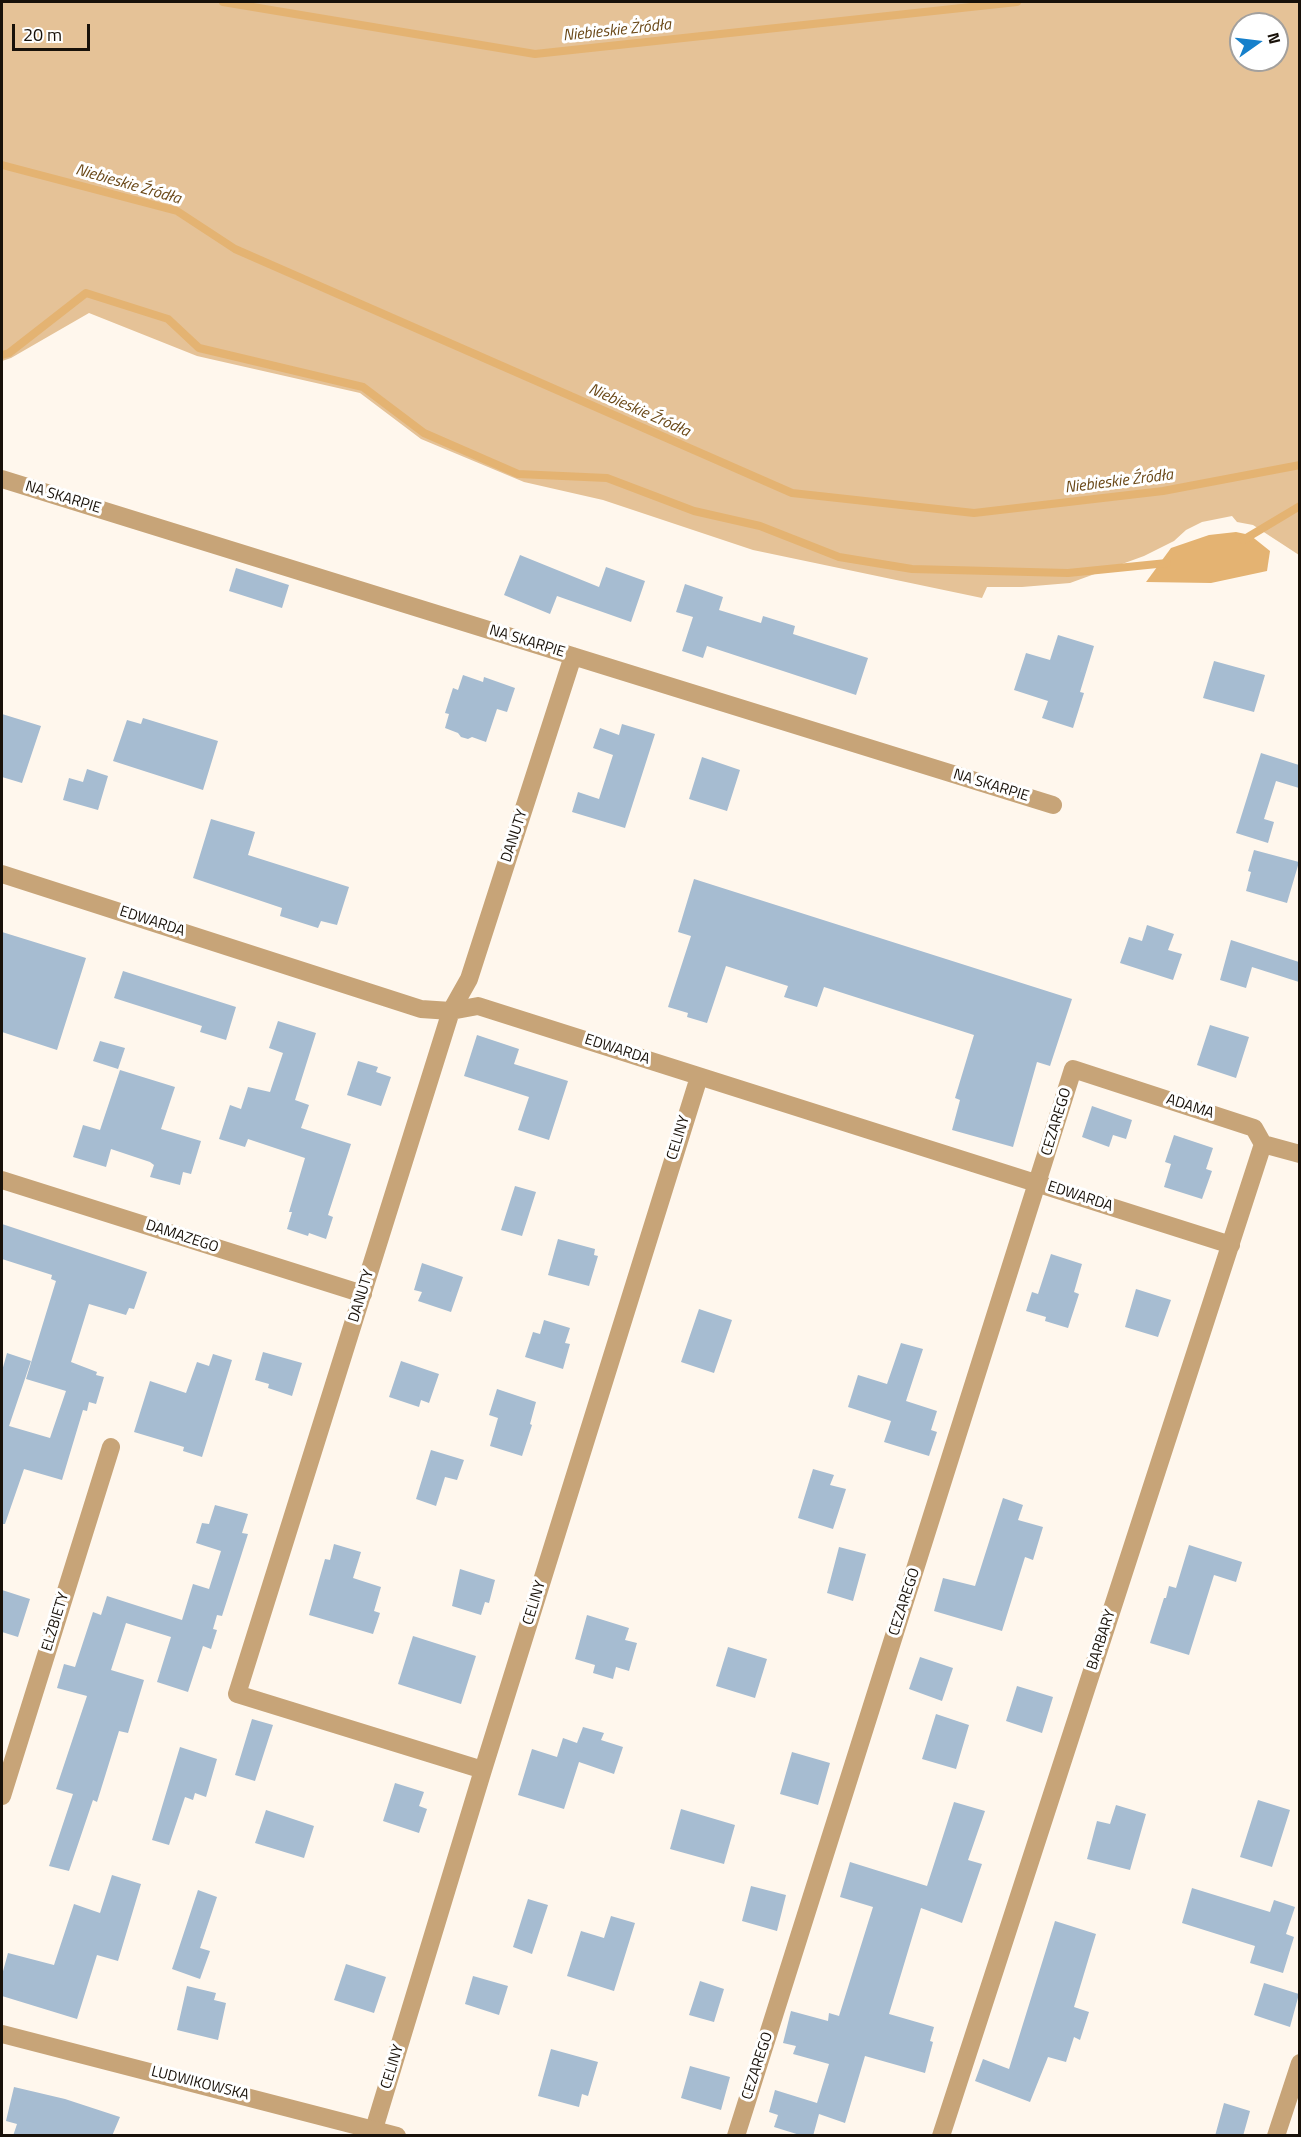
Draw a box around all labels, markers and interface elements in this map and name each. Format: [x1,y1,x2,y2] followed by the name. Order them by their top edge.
[15,12,93,50] scale bar
[1229,12,1289,72] north arrow
[562,16,672,46] water label: Niebieskie Żródła
[23,21,62,48] text: 20 m
[1262,30,1288,46] text: N
[73,161,183,209] water label: Niebieskie Źródła
[585,380,693,442] water label: Niebieskie Źródła
[1064,466,1174,498] water label: Niebieskie Źródła
[23,478,103,518] street label: NA SKARPIE
[487,622,567,662] street label: NA SKARPIE
[951,766,1031,806] street label: NA SKARPIE
[498,807,532,865] street label: DANUTY
[117,903,187,941] street label: EDWARDA
[582,1031,652,1069] street label: EDWARDA
[1038,1086,1076,1158] street label: CEZAREGO
[1164,1091,1216,1123] street label: ADAMA
[664,1114,694,1162] street label: CELINY
[1045,1178,1115,1216] street label: EDWARDA
[143,1217,221,1257] street label: DAMAZEGO
[345,1267,379,1325] street label: DANUTY
[886,1566,924,1638] street label: CEZAREGO
[520,1579,550,1627] street label: CELINY
[39,1590,73,1654] street label: ELŻBIETY
[1084,1608,1120,1672] street label: BARBARY
[739,2030,777,2102] street label: CEZAREGO
[378,2043,408,2091] street label: CELINY
[149,2063,251,2105] street label: LUDWIKOWSKA

